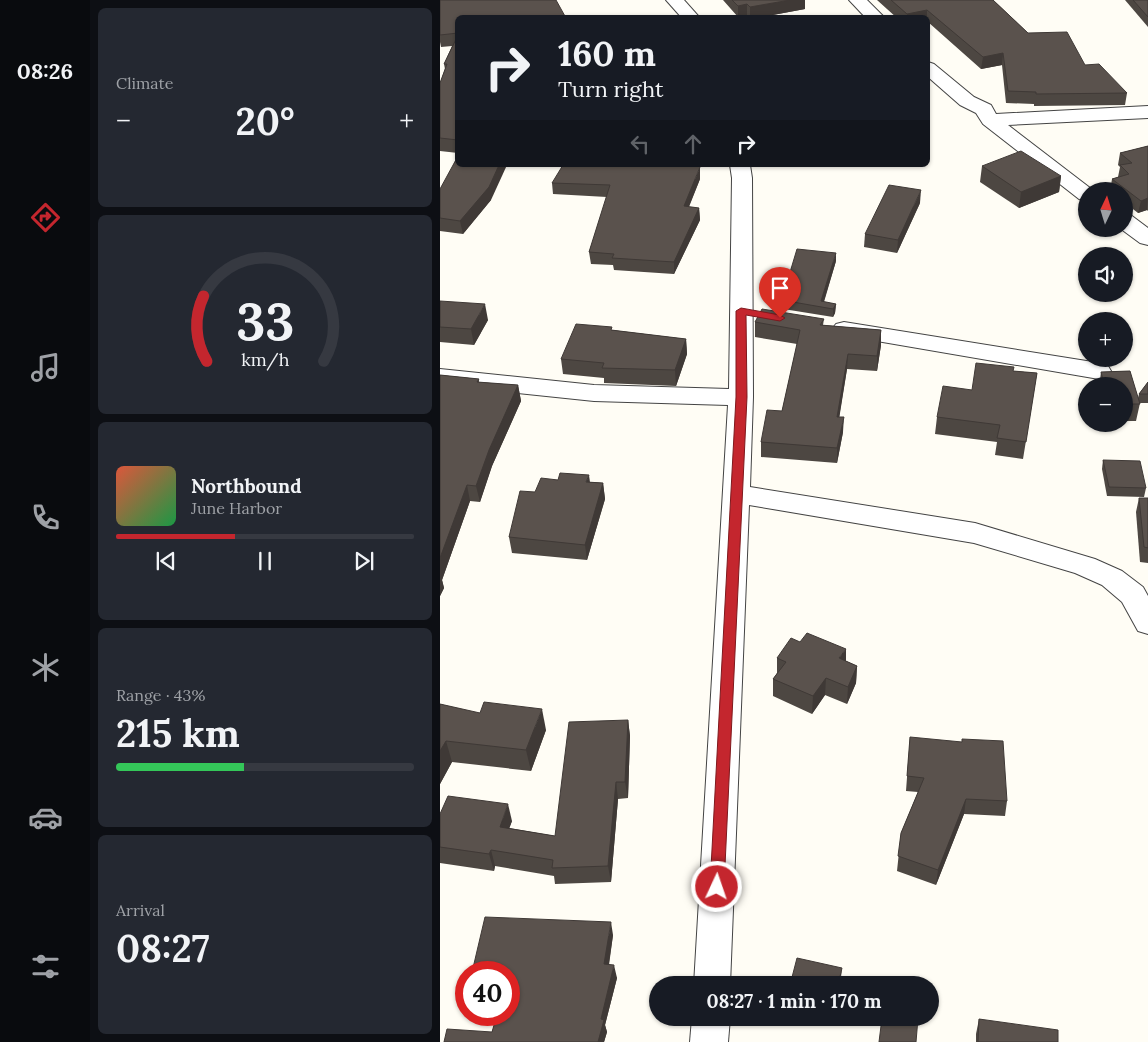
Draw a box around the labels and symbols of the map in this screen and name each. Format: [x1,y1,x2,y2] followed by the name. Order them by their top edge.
[1078,182,1132,238] north arrow
[759,267,801,318] pin
[690,860,742,912] position arrow
[455,961,520,1026] speed limit sign: 40

